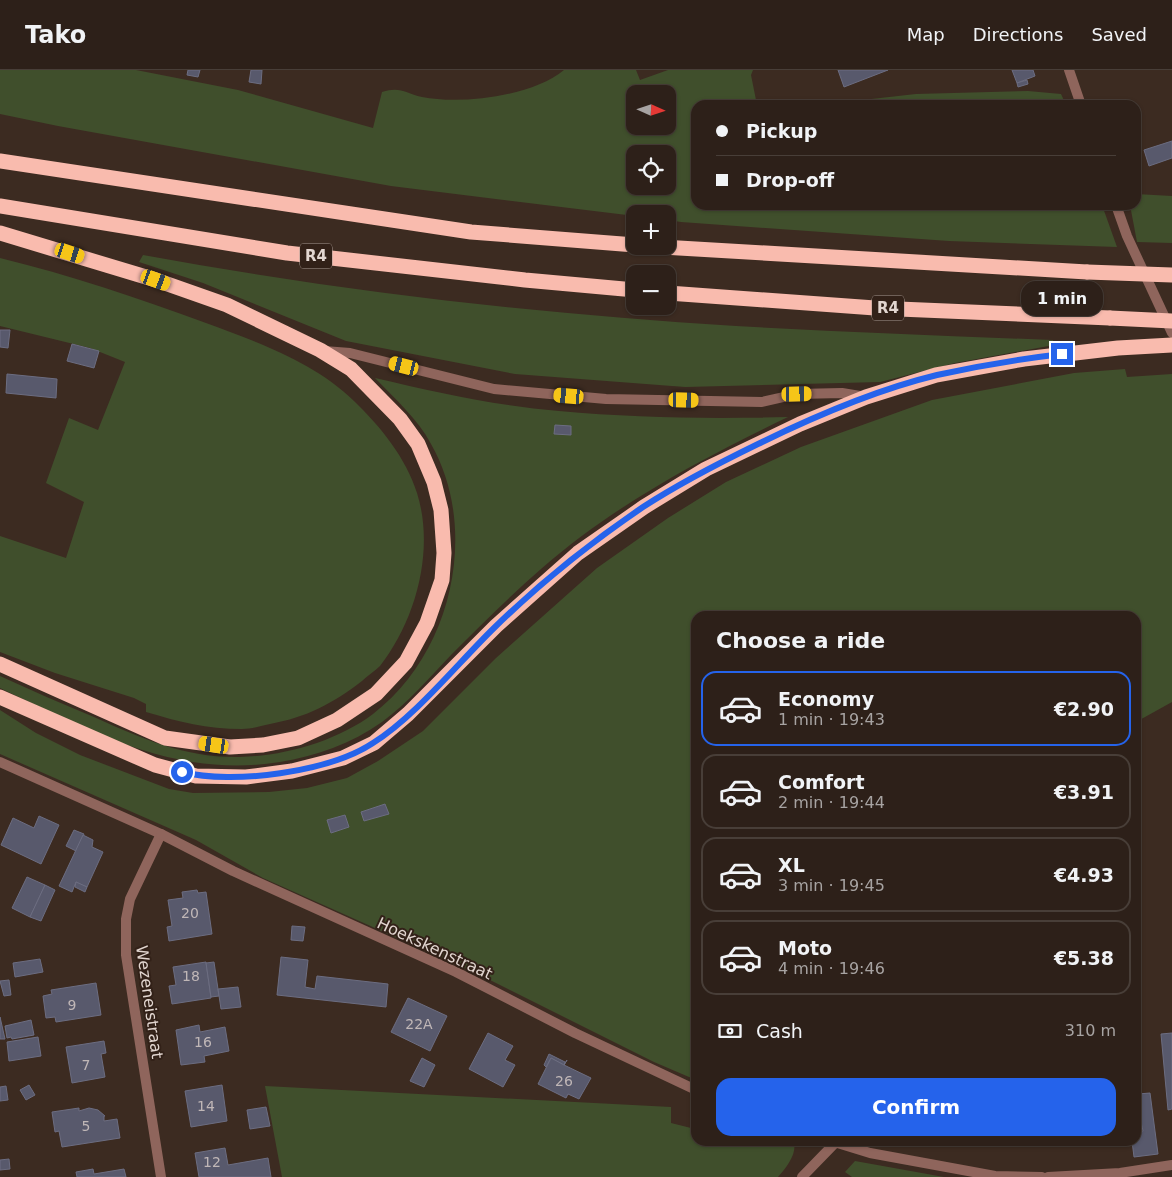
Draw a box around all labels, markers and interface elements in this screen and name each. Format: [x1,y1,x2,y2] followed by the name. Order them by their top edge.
[25,21,86,49] text: Tako
[907,24,945,45] text: Map
[973,24,1063,45] text: Directions
[1091,24,1147,45] text: Saved
[626,85,676,135] north arrow
[626,85,676,315] map controls
[746,120,817,142] text: Pickup
[626,145,676,195] button: locate
[746,169,834,191] text: Drop-off
[626,205,676,255] button: +
[53,241,86,265] car
[300,244,332,268] road number: R4
[626,265,676,315] button: −
[139,268,172,292] car
[1021,282,1103,316] callout: 1 min
[1037,289,1087,308] text: 1 min
[872,296,904,320] road number: R4
[1051,343,1073,365] route end
[387,355,420,377] car
[781,386,812,402] car
[553,387,584,405] car
[668,392,699,408] car
[716,628,885,653] text: Choose a ride
[718,686,763,731] icon: car
[778,688,874,710] text: Economy
[1054,698,1114,720] text: €2.90
[778,710,885,729] text: 1 min · 19:43
[198,735,229,755] car
[171,761,193,783] route start
[718,769,763,814] icon: car
[778,771,865,793] text: Comfort
[1054,781,1114,803] text: €3.91
[778,793,885,812] text: 2 min · 19:44
[718,852,763,897] icon: car
[778,854,805,876] text: XL
[1054,864,1114,886] text: €4.93
[778,876,885,895] text: 3 min · 19:45
[181,905,199,921] house number: 20
[374,913,495,983] street label: Hoekskenstraat
[718,935,763,980] icon: car
[778,937,832,959] text: Moto
[132,944,167,1060] street label: Wezeneistraat
[1054,947,1114,969] text: €5.38
[778,959,885,978] text: 4 min · 19:46
[182,968,200,984] house number: 18
[68,997,76,1013] house number: 9
[405,1016,433,1032] house number: 22A
[716,1017,744,1045] icon: cash
[756,1020,803,1042] text: Cash
[1065,1021,1116,1040] text: 310 m
[194,1034,212,1050] house number: 16
[82,1057,90,1073] house number: 7
[555,1073,573,1089] house number: 26
[716,1078,1116,1136] button: Confirm
[197,1098,215,1114] house number: 14
[82,1118,90,1134] house number: 5
[203,1154,221,1170] house number: 12

